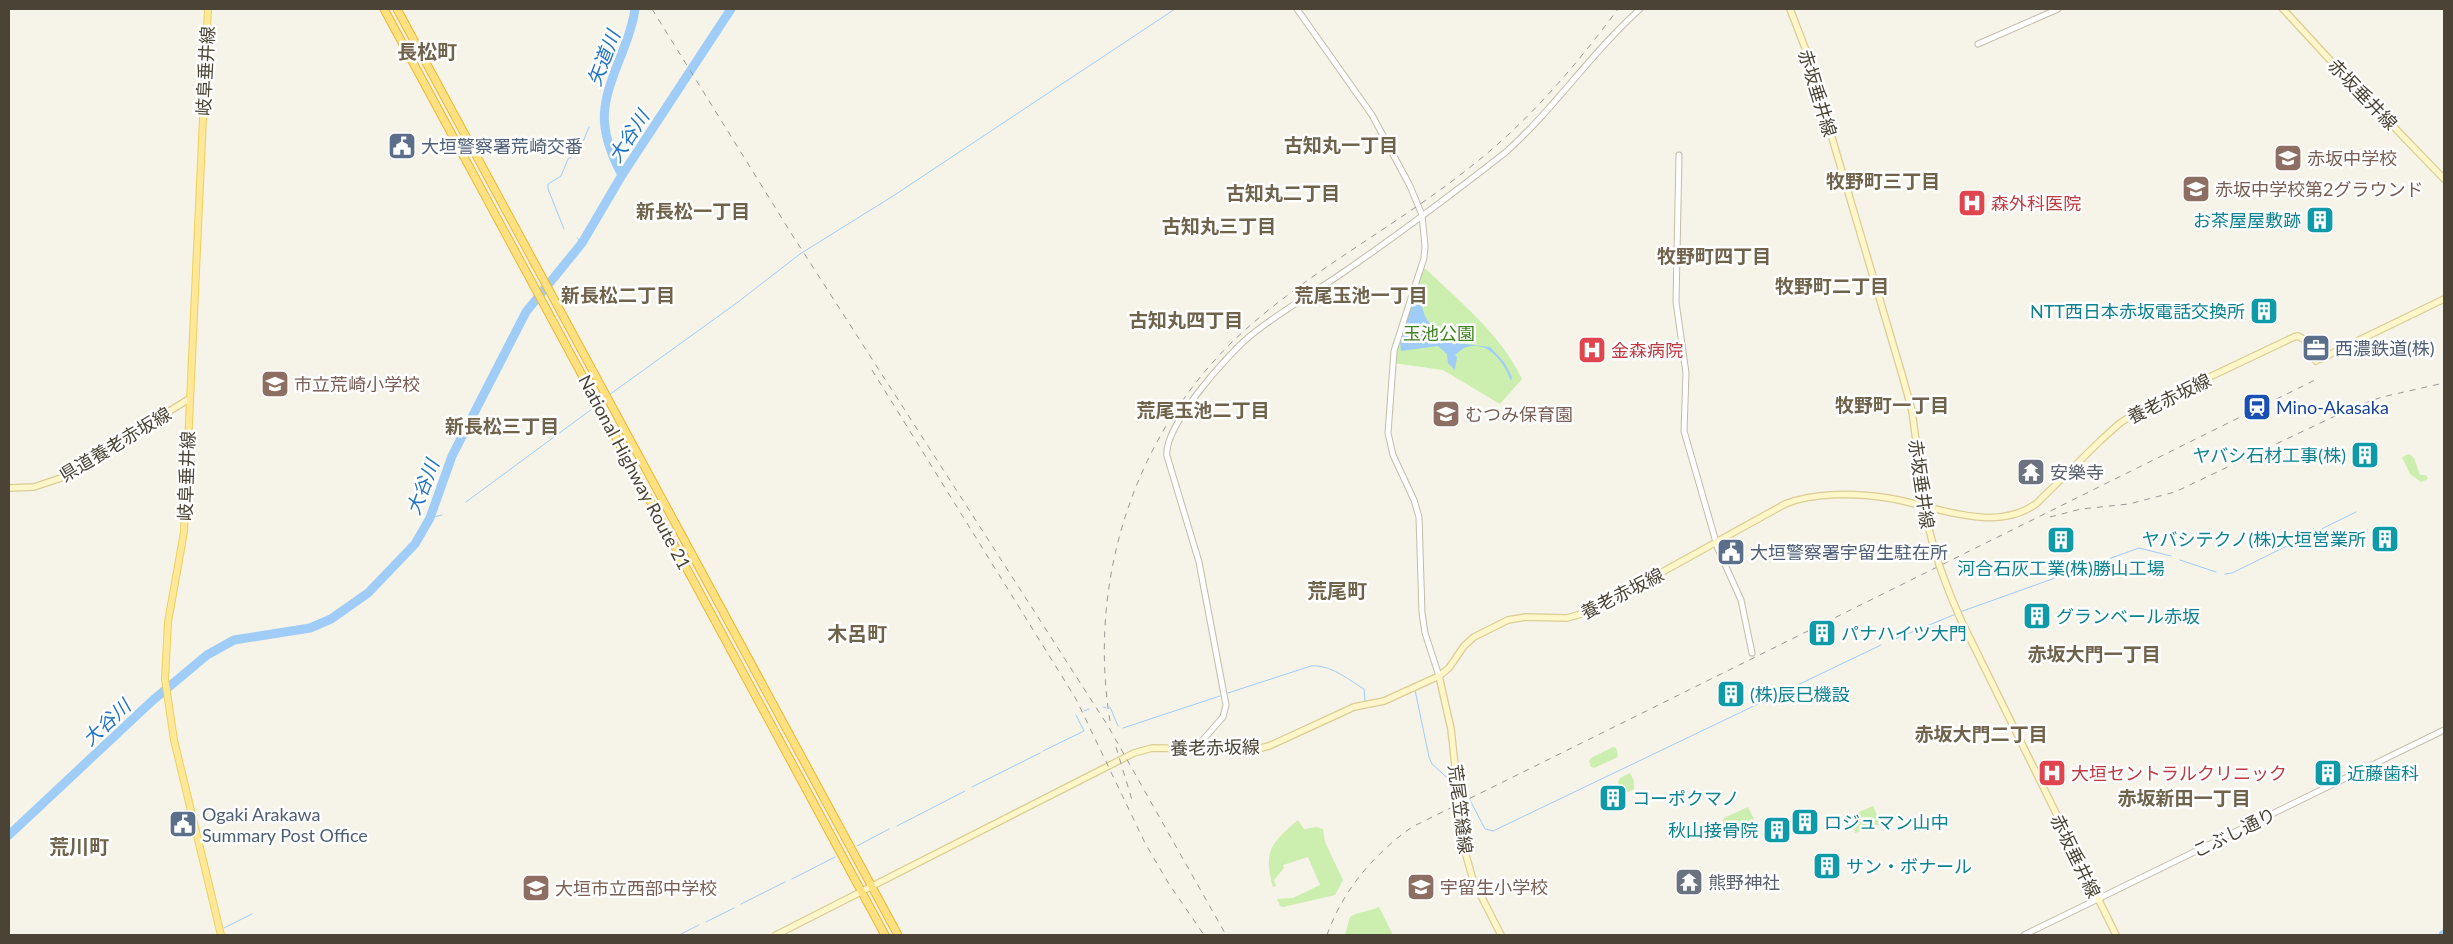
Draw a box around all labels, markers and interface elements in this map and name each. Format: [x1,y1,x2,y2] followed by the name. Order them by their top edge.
[192,25,218,117] street label: 岐阜垂井線
[582,25,625,89] water label: 矢道川
[397,39,457,63] district label: 長松町
[1794,47,1842,139] street label: 赤坂垂井線
[2324,54,2402,134] street label: 赤坂垂井線
[603,104,654,166] water label: 大谷川
[387,131,417,161] public building icon: 大垣警察署荒崎交番
[1284,133,1398,156] district label: 古知丸一丁目
[421,135,583,157] place label: 大垣警察署荒崎交番
[2273,143,2303,173] school or university icon: 赤坂中学校
[2307,147,2397,169] place label: 赤坂中学校
[1826,169,1940,192] district label: 牧野町三丁目
[2181,174,2211,204] school or university icon: 赤坂中学校第2グラウンド
[2215,178,2423,200] place label: 赤坂中学校第2グラウンド
[1226,181,1340,204] district label: 古知丸二丁目
[1957,188,1987,218] hospital icon: 森外科医院
[1991,192,2081,214] place label: 森外科医院
[636,199,750,222] district label: 新長松一丁目
[2305,205,2335,235] building icon: お茶屋屋敷跡
[2193,209,2301,231] place label: お茶屋屋敷跡
[1162,214,1276,237] district label: 古知丸三丁目
[1657,244,1771,267] district label: 牧野町四丁目
[1775,274,1889,297] district label: 牧野町二丁目
[561,283,675,306] district label: 新長松二丁目
[1294,283,1428,306] district label: 荒尾玉池一丁目
[2249,296,2279,326] building icon: NTT西日本赤坂電話交換所
[2030,300,2245,322] place label: NTT西日本赤坂電話交換所
[1129,308,1243,331] district label: 古知丸四丁目
[1403,322,1475,344] park label: 玉池公園
[2301,333,2331,363] office icon: 西濃鉄道(株)
[1577,335,1607,365] hospital icon: 金森病院
[2335,337,2435,359] place label: 西濃鉄道(株)
[1611,339,1683,361] place label: 金森病院
[2124,368,2214,428] street label: 養老赤坂線
[260,369,290,399] school or university icon: 市立荒崎小学校
[574,371,696,573] street label: National Highway Route 21
[294,373,420,395] place label: 市立荒崎小学校
[2242,392,2272,422] station icon: Mino-Akasaka
[1835,393,1949,416] district label: 牧野町一丁目
[2276,396,2389,418] place label: Mino-Akasaka
[1136,398,1270,421] district label: 荒尾玉池二丁目
[1431,399,1461,429] school or university icon: むつみ保育園
[55,402,175,486] street label: 県道養老赤坂線
[1465,403,1573,425] place label: むつみ保育園
[445,414,559,437] district label: 新長松三丁目
[173,431,199,521] street label: 岐阜垂井線
[1905,438,1939,530] street label: 赤坂垂井線
[2350,440,2380,470] building icon: ヤバシ石材工事(株)
[2193,444,2346,466] place label: ヤバシ石材工事(株)
[401,454,444,518] water label: 大谷川
[2016,457,2046,487] temple icon: 安樂寺
[2050,461,2104,483] place label: 安樂寺
[2370,524,2400,554] building icon: ヤバシテクノ(株)大垣営業所
[2046,525,2076,555] building icon: 河合石灰工業(株)勝山工場
[2142,528,2366,550] place label: ヤバシテクノ(株)大垣営業所
[1716,537,1746,567] public building icon: 大垣警察署宇留生駐在所
[1750,541,1948,563] place label: 大垣警察署宇留生駐在所
[1957,557,2165,579] place label: 河合石灰工業(株)勝山工場
[1577,563,1667,623] street label: 養老赤坂線
[1307,578,1367,602] district label: 荒尾町
[2022,601,2052,631] building icon: グランベール赤坂
[2056,605,2200,627] place label: グランベール赤坂
[1807,618,1837,648] building icon: パナハイツ大門
[827,621,887,645] district label: 木呂町
[1841,622,1967,644] place label: パナハイツ大門
[2027,642,2161,665] district label: 赤坂大門一丁目
[1716,679,1746,709] building icon: (株)辰巳機設
[1750,683,1850,705] place label: (株)辰巳機設
[77,693,136,750] water label: 大谷川
[1914,722,2048,745] district label: 赤坂大門二丁目
[1170,735,1260,759] street label: 養老赤坂線
[2037,758,2067,788] hospital icon: 大垣セントラルクリニック
[2313,758,2343,788] building icon: 近藤歯科
[2071,762,2287,784] place label: 大垣セントラルクリニック
[2347,762,2419,784] place label: 近藤歯科
[1445,763,1477,855] street label: 荒尾笠縫線
[1598,783,1628,813] building icon: コーポクマノ
[2117,786,2251,809] district label: 赤坂新田一丁目
[1632,787,1739,809] place label: コーポクマノ
[2189,802,2279,862] street label: こぶし通り
[202,803,368,846] place label: Ogaki Arakawa Summary Post Office
[1790,807,1820,837] building icon: ロジュマン山中
[168,809,198,839] public building icon: Ogaki Arakawa Summary Post Office
[1824,811,1949,833] place label: ロジュマン山中
[2046,811,2106,901] street label: 赤坂垂井線
[1762,815,1792,845] building icon: 秋山接骨院
[1668,819,1758,841] place label: 秋山接骨院
[49,834,109,858] district label: 荒川町
[1812,851,1842,881] building icon: サン・ボナール
[1846,855,1972,877] place label: サン・ボナール
[1674,867,1704,897] temple icon: 熊野神社
[1708,871,1780,893] place label: 熊野神社
[1406,872,1436,902] school or university icon: 宇留生小学校
[521,873,551,903] school or university icon: 大垣市立西部中学校
[1440,876,1548,898] place label: 宇留生小学校
[555,877,717,899] place label: 大垣市立西部中学校

